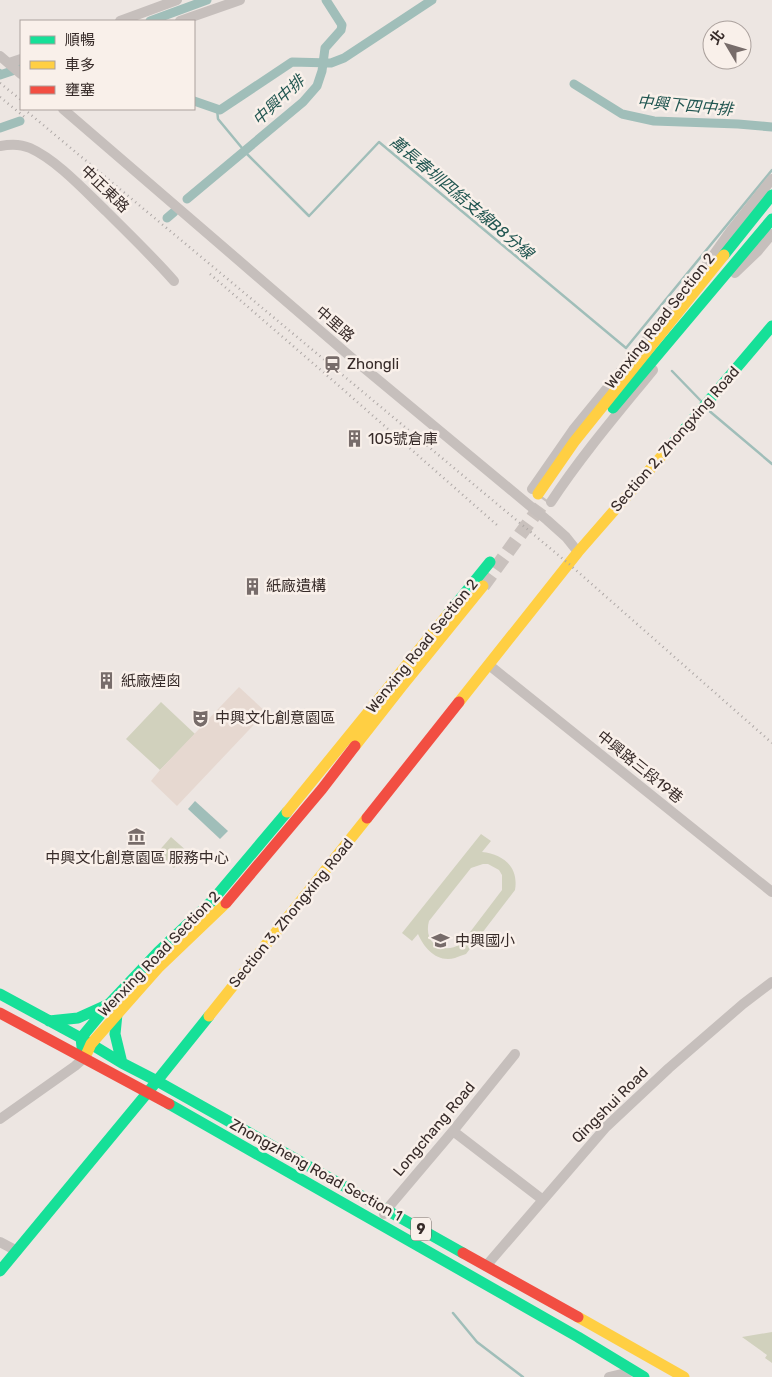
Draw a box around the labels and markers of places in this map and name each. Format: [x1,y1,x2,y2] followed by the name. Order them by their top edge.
[323,354,343,374] station icon: Zhongli
[347,355,399,373] place label: Zhongli
[344,429,364,449] building icon: 105號倉庫
[368,430,438,448] place label: 105號倉庫
[242,576,262,596] building icon: 紙廠遺構
[266,577,326,595] place label: 紙廠遺構
[97,671,117,691] building icon: 紙廠煙囪
[121,672,181,690] place label: 紙廠煙囪
[191,708,211,728] theatre icon: 中興文化創意園區
[215,709,335,727] place label: 中興文化創意園區
[127,827,147,847] museum icon: 中興文化創意園區 服務中心
[45,849,229,867] place label: 中興文化創意園區 服務中心
[431,931,451,951] school or university icon: 中興國小
[455,932,515,950] place label: 中興國小

